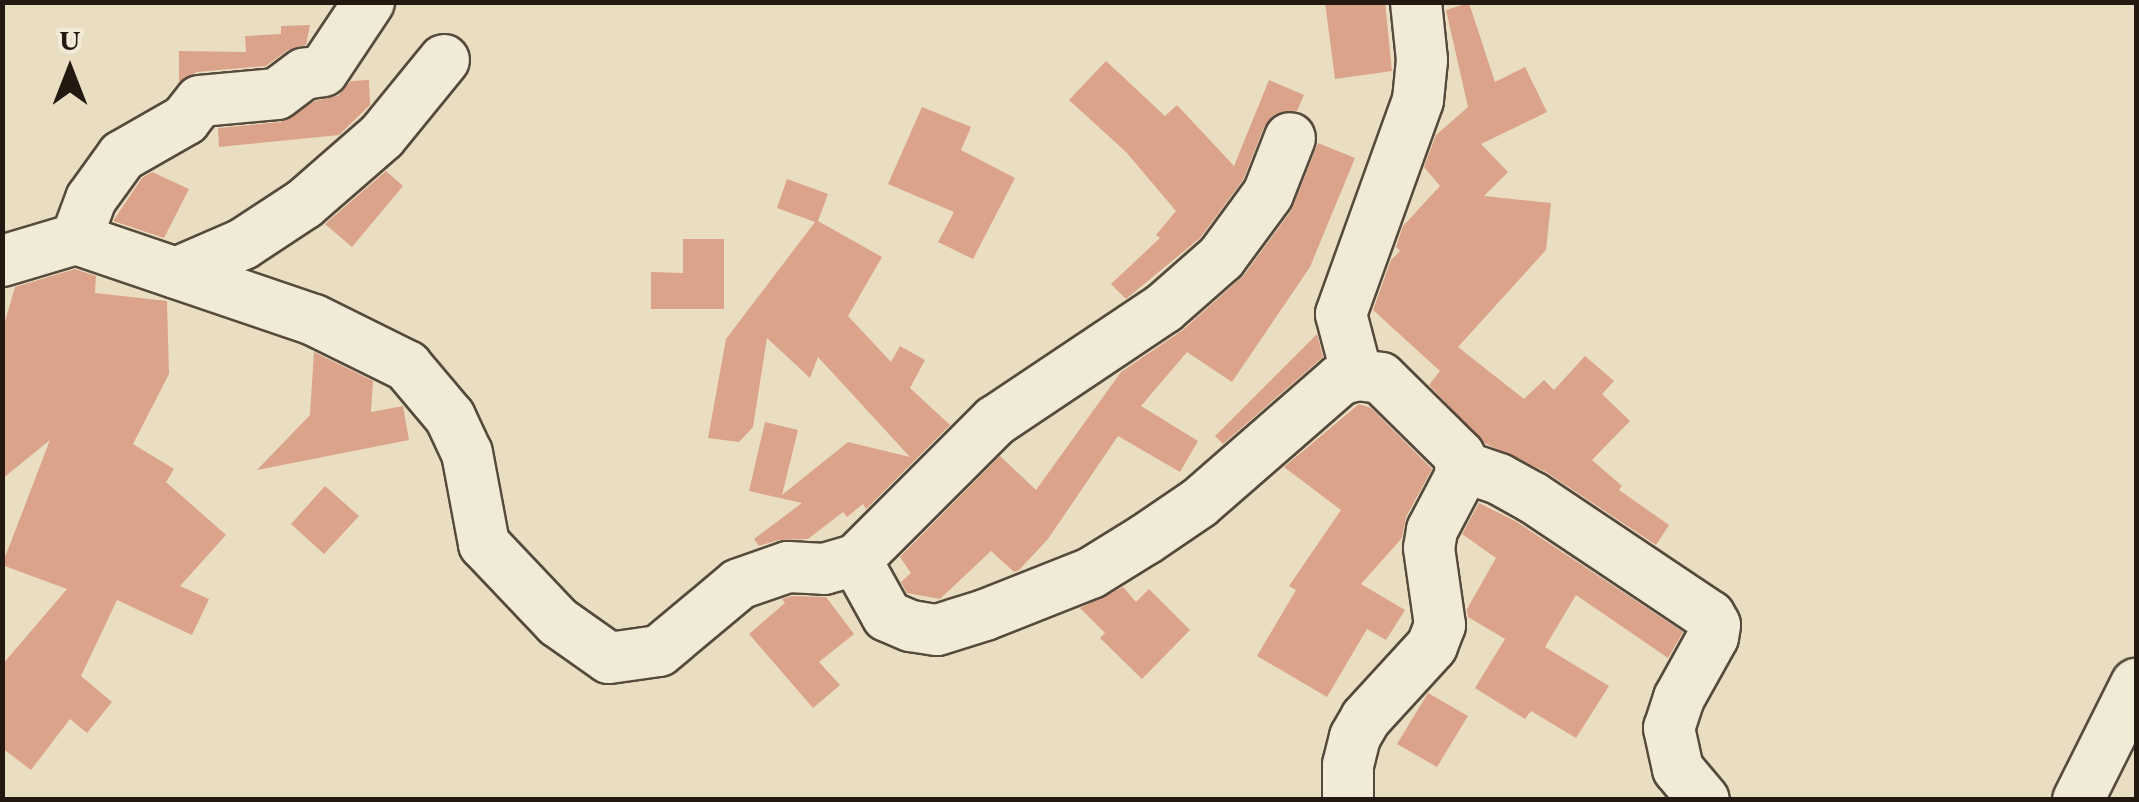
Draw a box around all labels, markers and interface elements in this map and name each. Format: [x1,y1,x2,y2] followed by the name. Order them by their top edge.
[20,20,120,120] north arrow
[60,22,80,58] text: U

